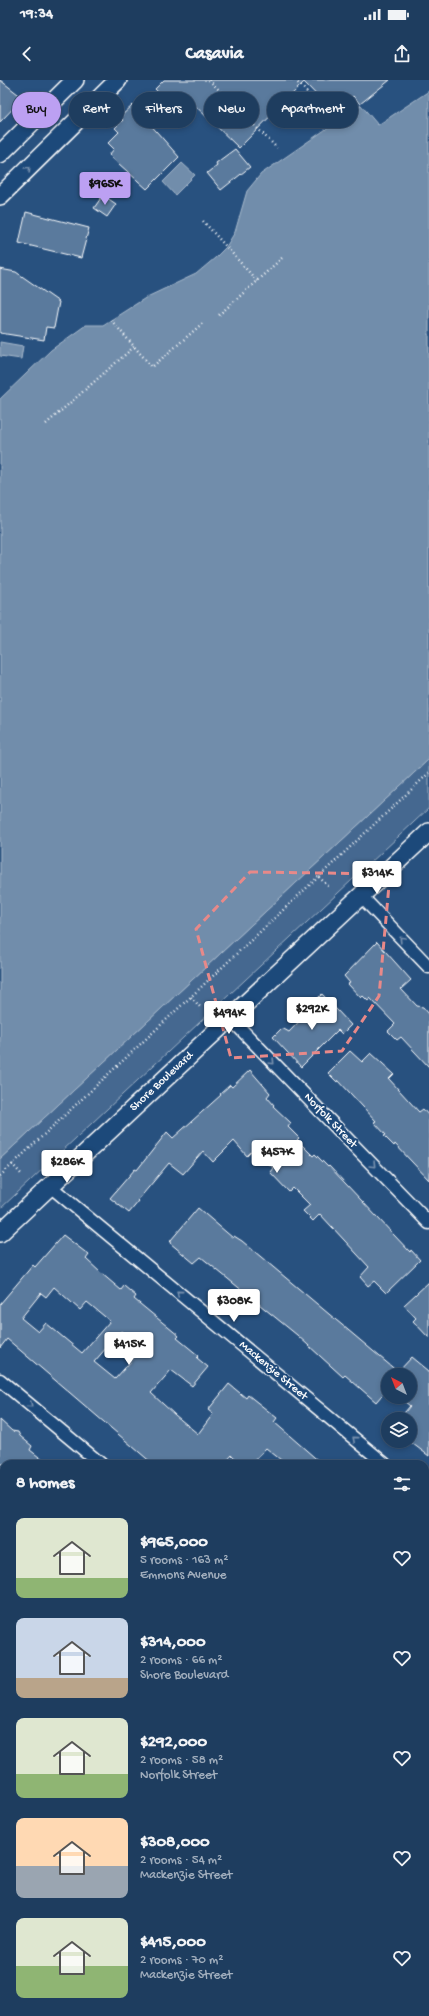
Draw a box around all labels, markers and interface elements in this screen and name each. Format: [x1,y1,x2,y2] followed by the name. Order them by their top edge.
[20,5,53,23] text: 19:34
[16,43,38,65] icon: back
[391,43,413,65] icon: share
[185,44,244,65] text: Casavia
[12,92,61,128] chip: Buy
[69,92,124,128] chip: Rent
[132,92,196,128] chip: Filters
[204,92,259,128] chip: New
[267,92,358,128] chip: Apartment
[23,166,31,173] one-way arrow
[77,172,133,206] pin: $965K
[89,177,121,192] text: $965K
[349,861,405,895] pin: $314K
[361,866,393,881] text: $314K
[399,936,407,944] one-way arrow
[284,997,340,1031] pin: $292K
[201,1001,257,1035] pin: $494K
[296,1002,328,1017] text: $292K
[213,1006,245,1021] text: $494K
[127,1048,197,1115] street label: Shore Boulevard
[268,1057,275,1065] one-way arrow
[300,1091,360,1152] street label: Norfolk Street
[249,1140,305,1174] pin: $457K
[261,1145,293,1160] text: $457K
[39,1150,95,1184] pin: $286K
[50,1155,84,1170] text: $286K
[368,1160,375,1168] one-way arrow
[206,1289,262,1323] pin: $308K
[177,1291,184,1298] one-way arrow
[217,1294,251,1309] text: $308K
[101,1332,157,1366] pin: $415K
[113,1337,145,1352] text: $415K
[236,1338,311,1404] street label: Mackenzie Street
[381,1368,417,1404] north arrow
[381,1368,417,1448] map controls
[25,1400,33,1407] one-way arrow
[381,1412,417,1448] button: layers
[352,1437,359,1444] one-way arrow
[391,1473,413,1495] icon: filters
[16,1474,74,1494] text: 8 homes
[140,1533,208,1553] text: $965,000
[48,1534,96,1582] icon: home
[391,1547,413,1569] icon: heart
[140,1553,228,1568] text: 5 rooms · 163 m²
[140,1568,226,1583] text: Emmons Avenue
[140,1633,206,1653] text: $314,000
[48,1634,96,1682] icon: home
[391,1647,413,1669] icon: heart
[140,1653,222,1668] text: 2 rooms · 66 m²
[140,1668,228,1683] text: Shore Boulevard
[140,1733,207,1753] text: $292,000
[48,1734,96,1782] icon: home
[391,1747,413,1769] icon: heart
[140,1753,223,1768] text: 2 rooms · 58 m²
[140,1768,217,1783] text: Norfolk Street
[140,1833,210,1853] text: $308,000
[48,1834,96,1882] icon: home
[391,1847,413,1869] icon: heart
[140,1853,222,1868] text: 2 rooms · 54 m²
[140,1868,232,1883] text: Mackenzie Street
[140,1933,206,1953] text: $415,000
[48,1934,96,1982] icon: home
[391,1947,413,1969] icon: heart
[140,1953,223,1968] text: 2 rooms · 70 m²
[140,1968,232,1983] text: Mackenzie Street

